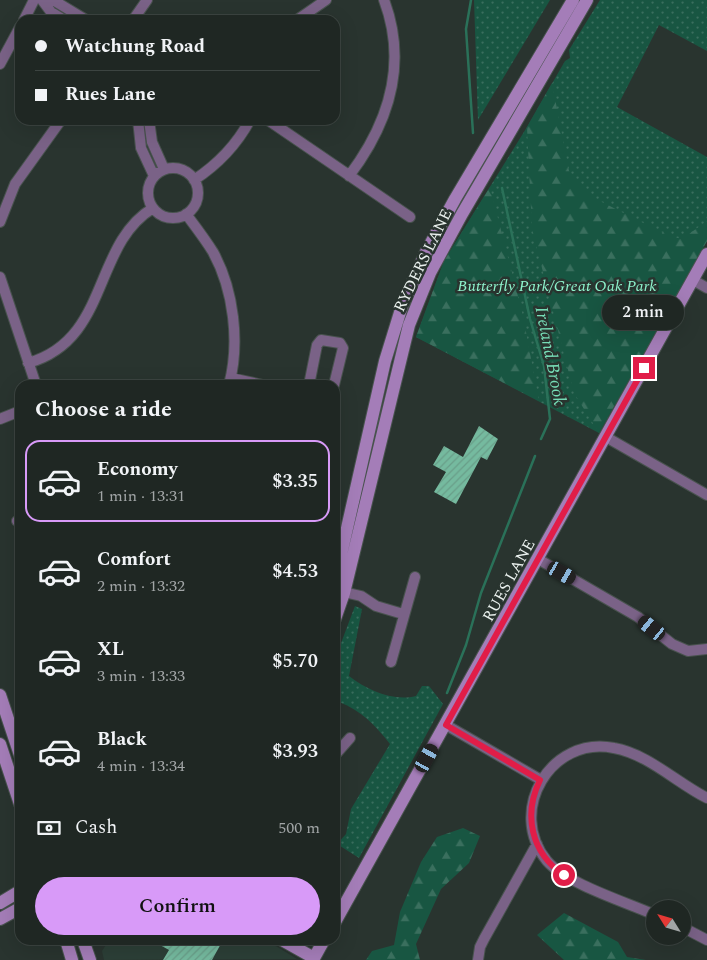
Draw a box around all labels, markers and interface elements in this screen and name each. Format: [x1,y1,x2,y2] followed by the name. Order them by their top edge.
[65,32,205,61] text: Watchung Road
[65,80,156,109] text: Rues Lane
[387,205,458,316] street label: RYDERS LANE
[457,274,657,298] park label: Butterfly Park/Great Oak Park
[603,296,685,330] callout: 2 min
[622,300,664,324] text: 2 min
[528,304,573,409] water label: Ireland Brook
[633,357,655,379] route end
[35,393,172,426] text: Choose a ride
[97,455,178,484] text: Economy
[37,459,82,504] icon: car
[272,467,318,496] text: $3.35
[97,484,185,508] text: 1 min · 13:31
[476,535,541,626] street label: RUES LANE
[97,545,171,574] text: Comfort
[37,549,82,594] icon: car
[272,557,318,586] text: $4.53
[545,559,578,587] car
[97,574,185,598] text: 2 min · 13:32
[635,613,668,643] car
[97,635,124,664] text: XL
[37,639,82,684] icon: car
[272,647,318,676] text: $5.70
[97,664,185,688] text: 3 min · 13:33
[97,725,147,754] text: Black
[37,729,82,774] icon: car
[272,737,318,766] text: $3.93
[413,741,440,775] car
[97,754,185,778] text: 4 min · 13:34
[75,813,117,842] text: Cash
[35,814,63,842] icon: cash
[278,816,320,840] text: 500 m
[553,864,575,886] route start
[35,877,320,935] button: Confirm
[646,900,691,945] north arrow
[646,900,691,945] map controls

